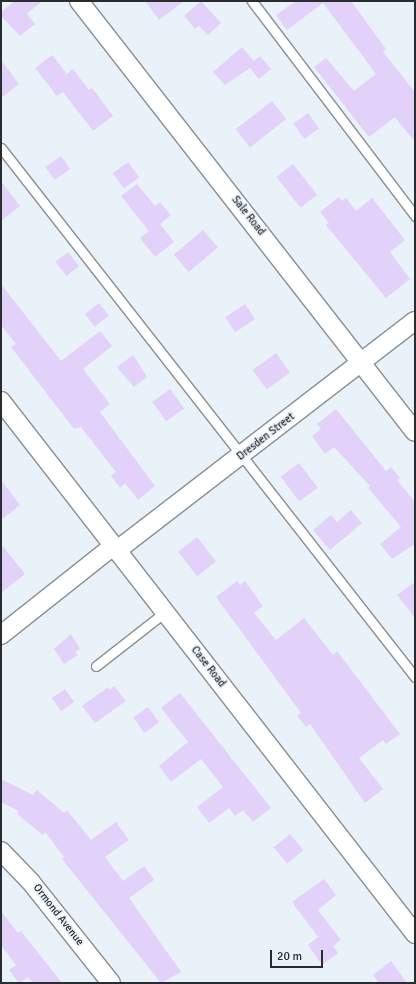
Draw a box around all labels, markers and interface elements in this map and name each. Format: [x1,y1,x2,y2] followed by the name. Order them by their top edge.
[229,194,267,238] street label: Sale Road
[234,410,298,464] street label: Dresden Street
[188,644,228,690] street label: Case Road
[30,882,86,948] street label: Ormond Avenue
[272,942,325,968] scale bar
[277,949,302,964] text: 20 m

